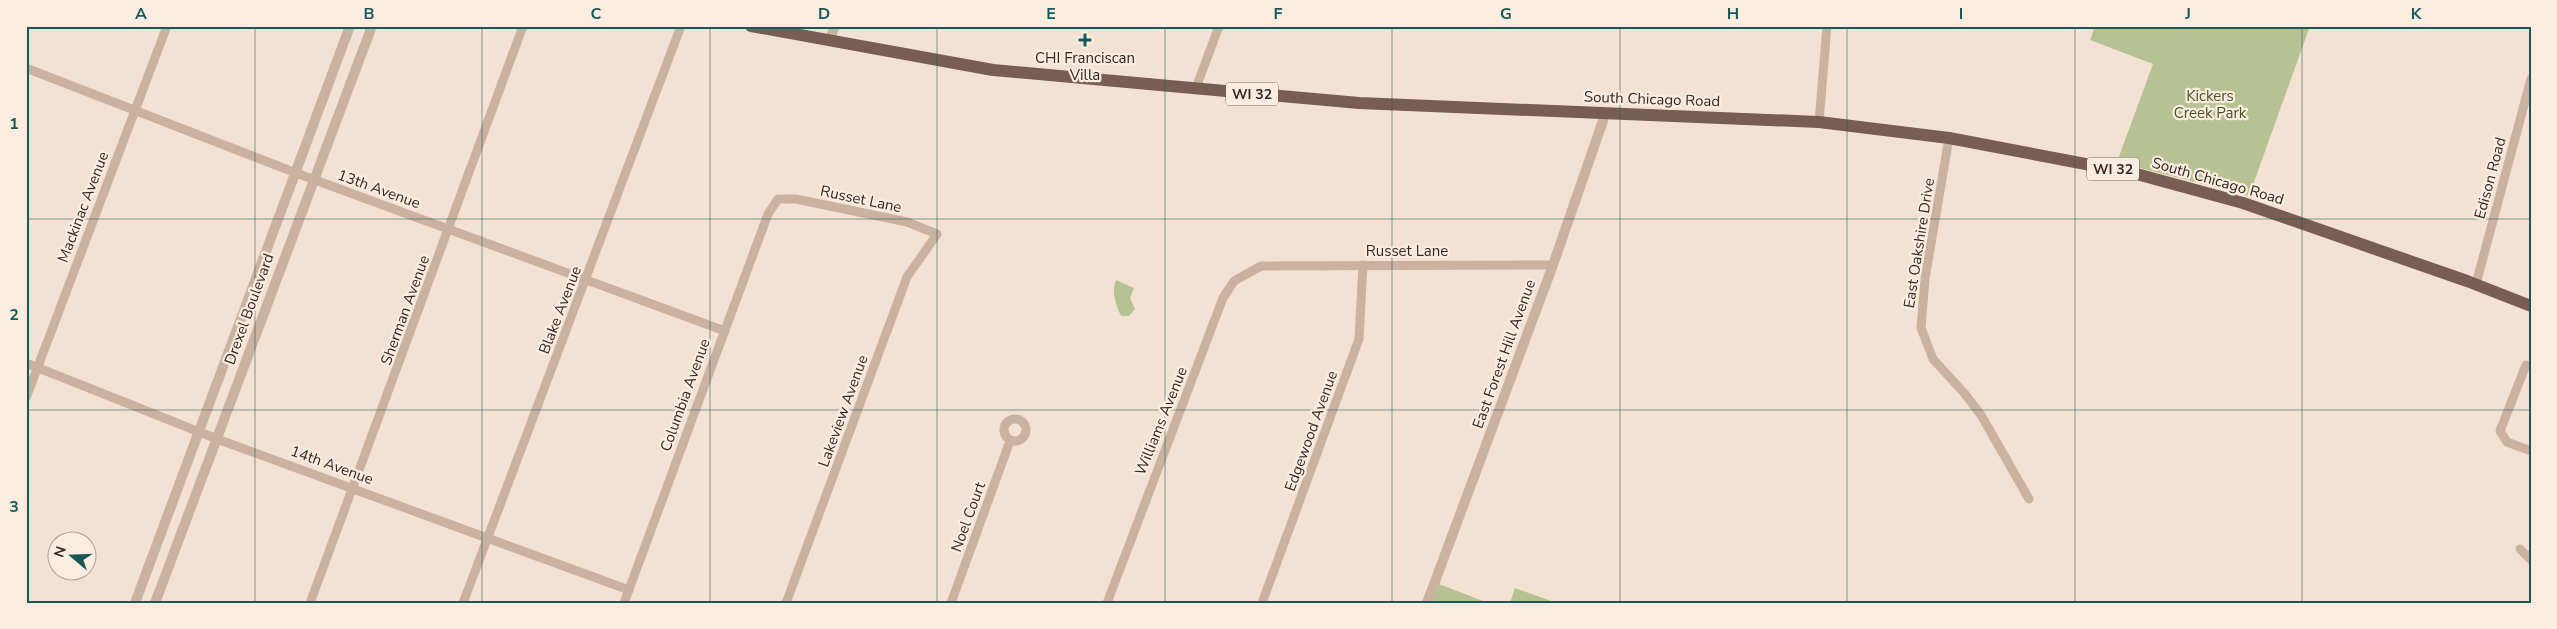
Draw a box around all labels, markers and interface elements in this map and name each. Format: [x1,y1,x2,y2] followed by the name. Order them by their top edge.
[135,3,147,25] text: A
[363,3,375,25] text: B
[591,3,602,25] text: C
[818,3,830,25] text: D
[1046,3,1056,25] text: E
[1274,3,1283,25] text: F
[1500,3,1512,25] text: G
[1727,3,1739,25] text: H
[1959,3,1963,25] text: I
[2184,3,2191,25] text: J
[2411,3,2423,25] text: K
[1078,33,1092,47] marker: CHI Franciscan Villa
[1035,48,1135,85] place label: CHI Franciscan Villa
[1226,82,1278,106] road number: WI 32
[2174,86,2247,123] park label: Kickers Creek Park
[1583,87,1721,111] street label: South Chicago Road
[9,113,19,135] text: 1
[2470,135,2510,221] street label: Edison Road
[53,149,113,265] street label: Mackinac Avenue
[2150,153,2286,209] street label: South Chicago Road
[2087,157,2139,180] road number: WI 32
[335,165,423,213] street label: 13th Avenue
[1899,176,1939,310] street label: East Oakshire Drive
[819,181,903,217] street label: Russet Lane
[1366,241,1448,261] street label: Russet Lane
[220,251,278,367] street label: Drexel Boulevard
[376,252,434,368] street label: Sherman Avenue
[534,263,586,357] street label: Blake Avenue
[1468,277,1540,431] street label: East Forest Hill Avenue
[9,304,19,326] text: 2
[655,336,715,454] street label: Columbia Avenue
[813,352,873,470] street label: Lakeview Avenue
[1130,364,1192,478] street label: Williams Avenue
[1280,368,1342,494] street label: Edgewood Avenue
[288,441,376,489] street label: 14th Avenue
[946,479,990,555] street label: Noel Court
[9,496,19,518] text: 3
[48,532,98,582] north arrow
[49,544,71,560] text: N

